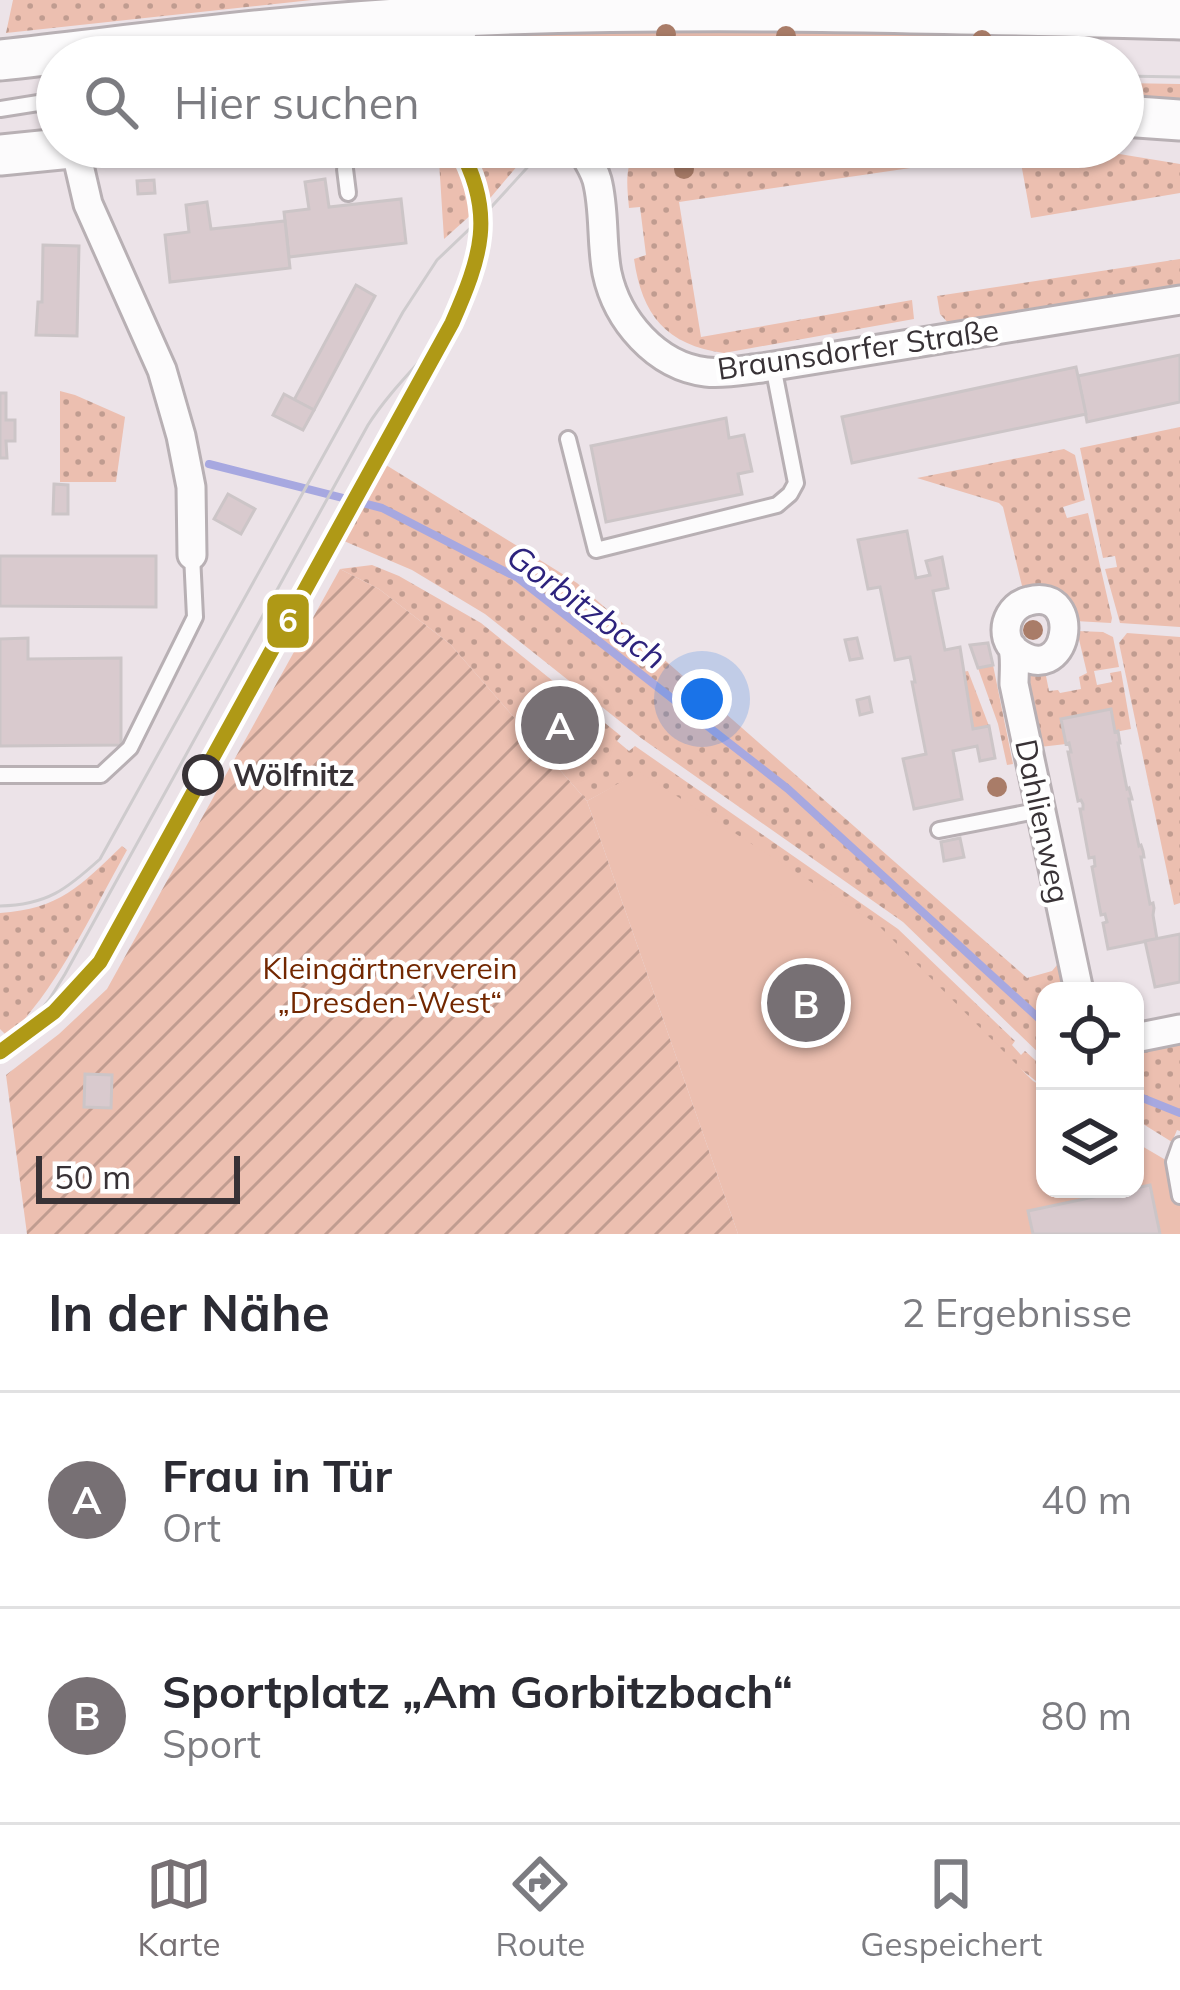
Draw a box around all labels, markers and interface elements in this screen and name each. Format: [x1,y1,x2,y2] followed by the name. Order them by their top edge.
[36,36,1144,168] search box
[78,69,144,135] icon: search
[174,74,420,130] text: Hier suchen
[715,310,1001,388] street label: Braunsdorfer Straße
[499,535,675,677] water label: Gorbitzbach
[265,592,311,650] line badge: 6
[278,599,298,640] text: 6
[672,669,732,729] your location
[521,680,599,770] pin: A
[1007,736,1079,906] street label: Dahlienweg
[184,756,222,794] marker: Wölfnitz
[233,756,355,794] place label: Wölfnitz
[263,949,517,1021] park label: Kleingärtnerverein „Dresden-West“
[767,958,845,1048] pin: B
[1036,982,1144,1198] map controls
[1036,982,1144,1090] button: locate
[1036,1090,1144,1198] button: layers
[36,1150,240,1203] scale bar
[54,1156,131,1197] text: 50 m
[48,1280,330,1344] text: In der Nähe
[901,1288,1132,1337] text: 2 Ergebnisse
[162,1447,392,1503] text: Frau in Tür
[72,1475,102,1524] text: A
[1041,1475,1132,1524] text: 40 m
[162,1503,221,1552] text: Ort
[162,1663,793,1719] text: Sportplatz „Am Gorbitzbach“
[74,1691,100,1740] text: B
[1041,1691,1132,1740] text: 80 m
[162,1719,261,1768] text: Sport
[138,1851,220,1964] tab: Karte
[496,1851,585,1964] tab: Route
[860,1851,1042,1964] tab: Gespeichert

